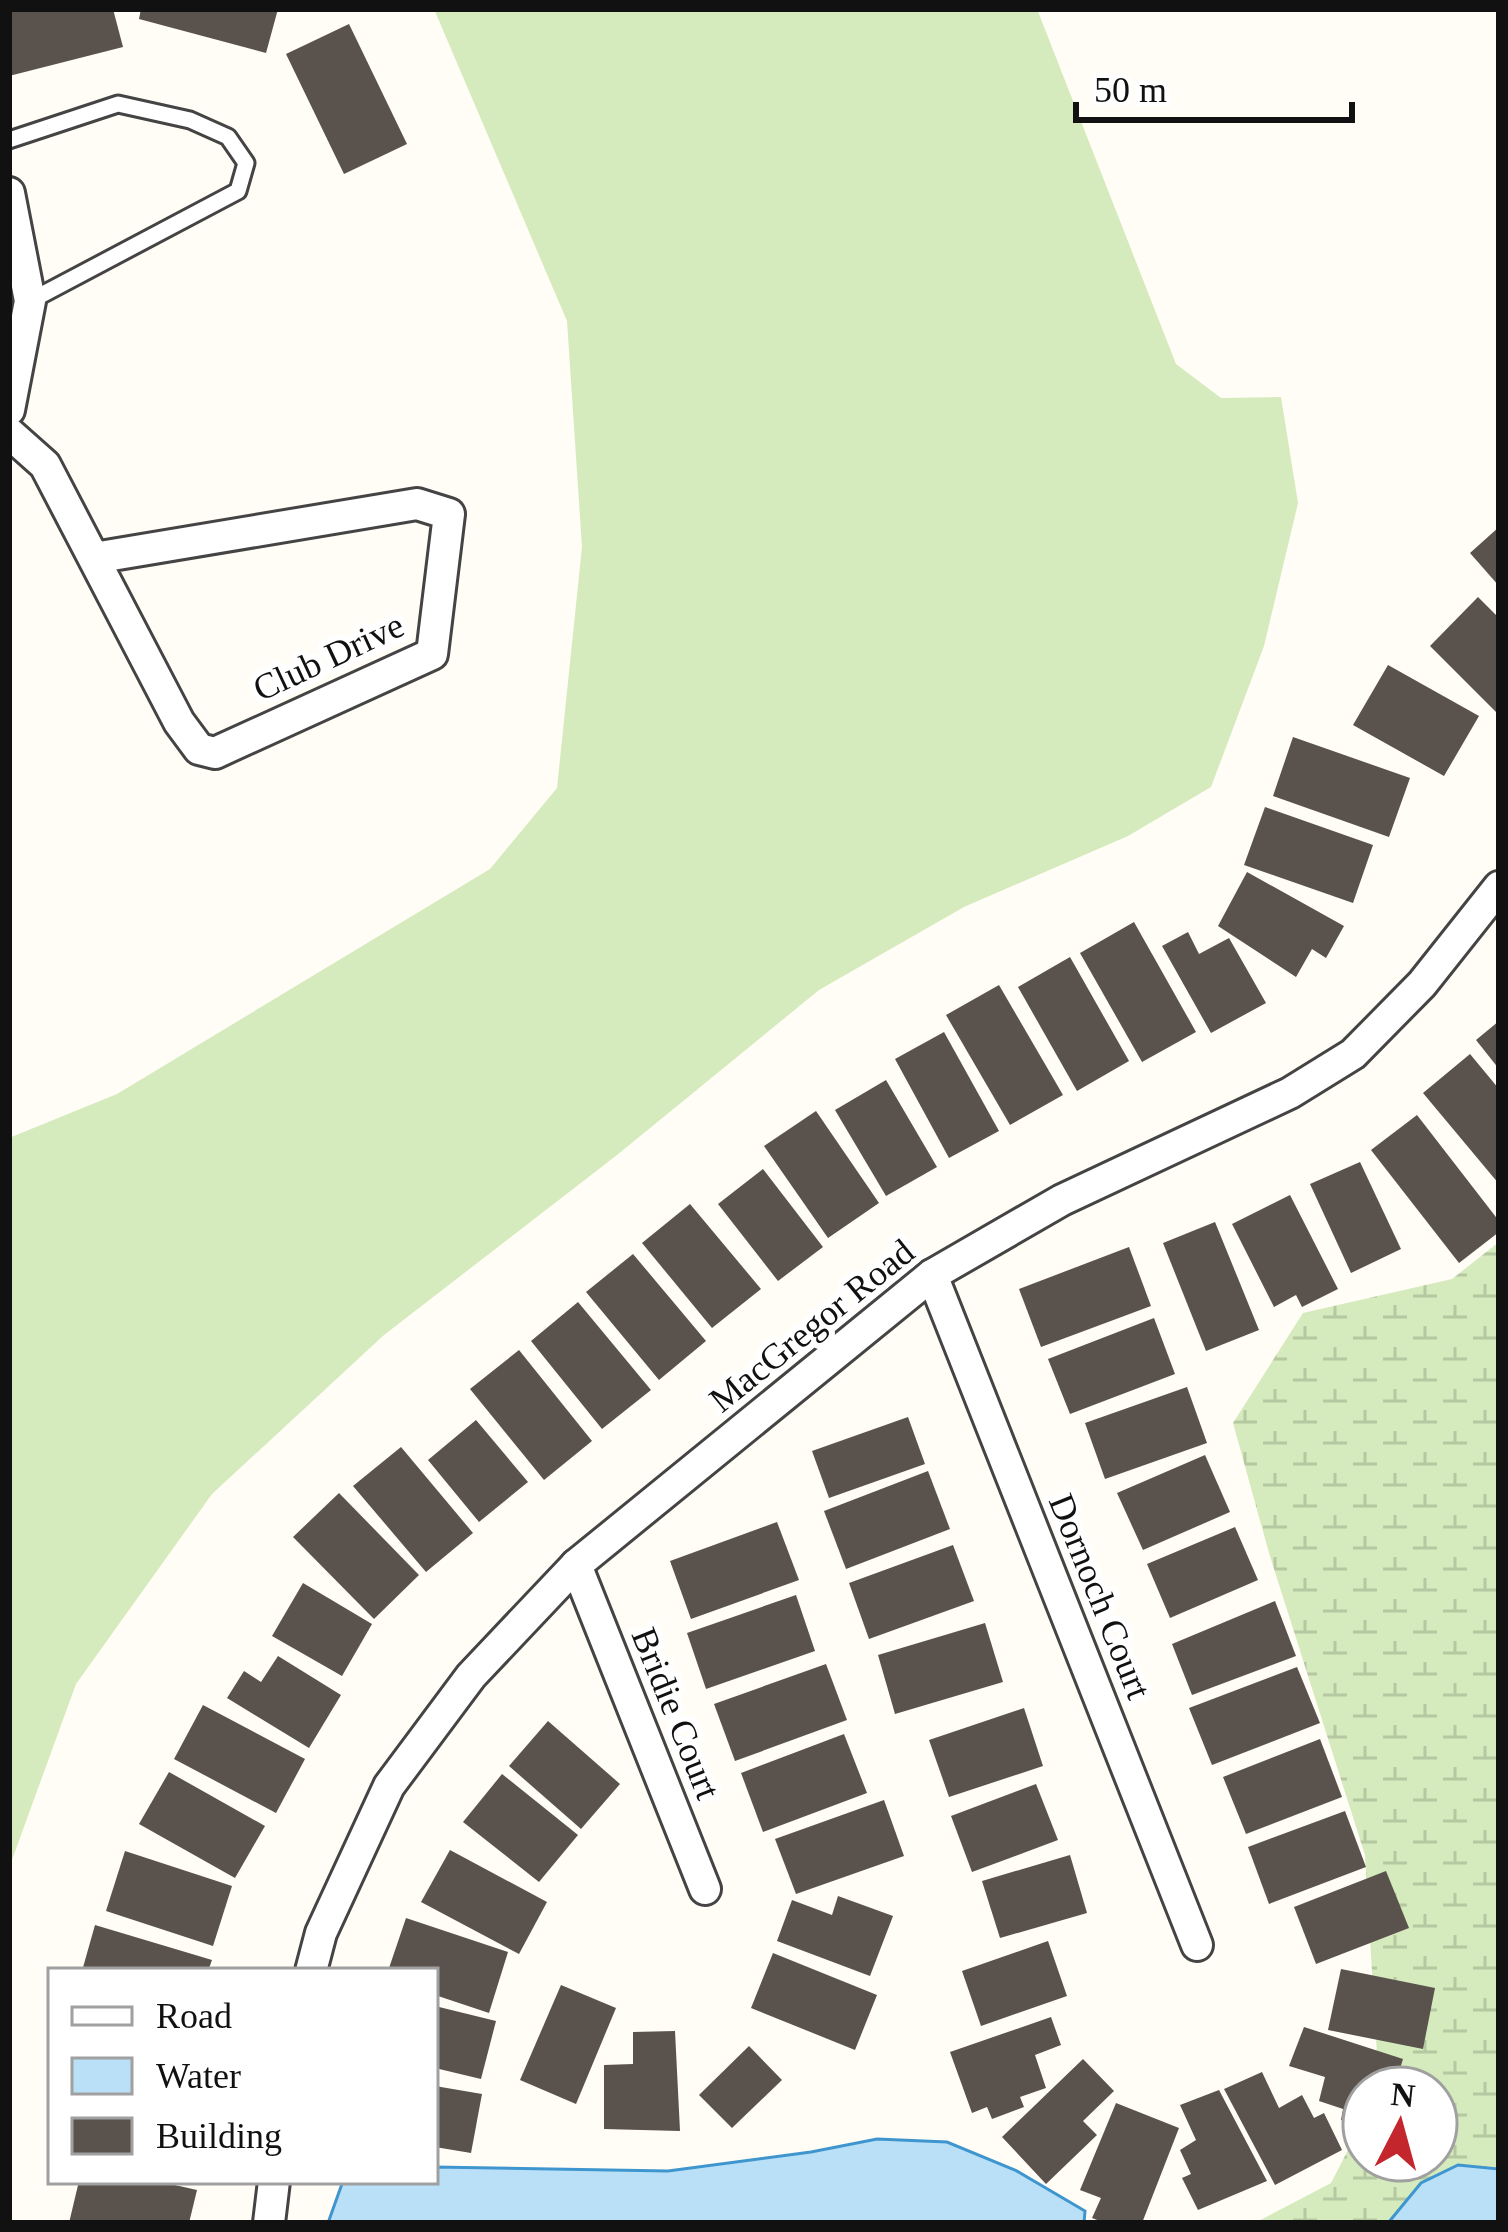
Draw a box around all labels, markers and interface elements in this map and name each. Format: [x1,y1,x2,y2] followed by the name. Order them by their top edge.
[1076,48,1352,122] scale bar
[1094,70,1167,110] text: 50 m
[247,605,410,709] street label: Club Drive
[702,1231,922,1420] street label: MacGregor Road
[1041,1488,1159,1704] street label: Dornoch Court
[624,1622,729,1805] street label: Bridie Court
[48,1968,438,2184] legend
[156,1996,232,2036] text: Road
[156,2056,241,2096] text: Water
[1340,2064,1460,2184] north arrow
[1389,2076,1417,2114] text: N
[156,2116,282,2156] text: Building

